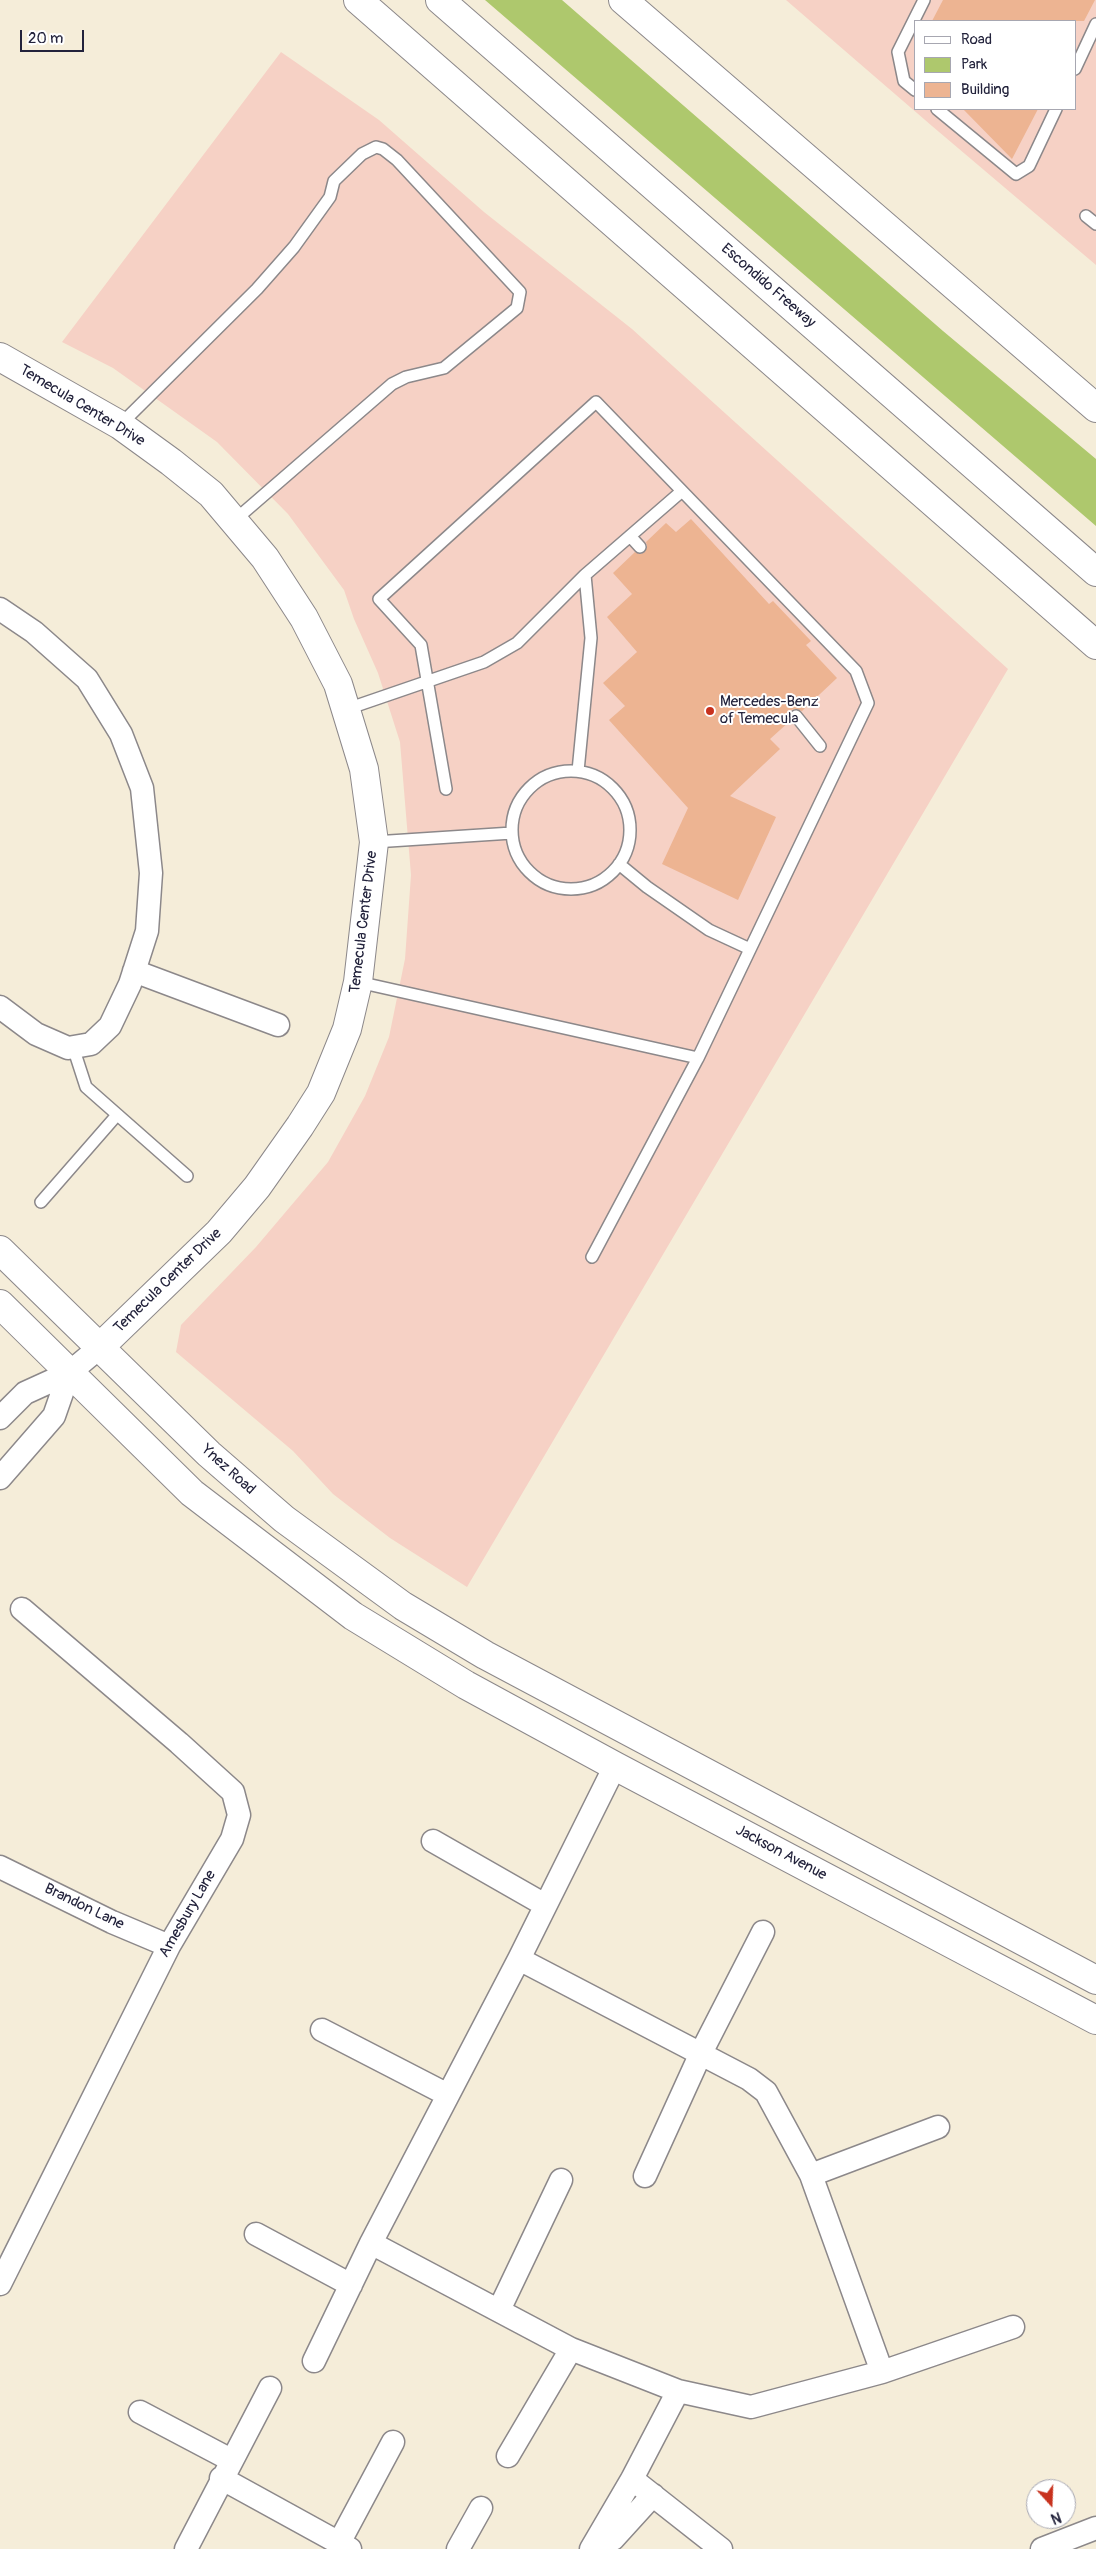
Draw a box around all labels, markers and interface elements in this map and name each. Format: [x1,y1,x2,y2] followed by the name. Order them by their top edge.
[22,20,86,52] scale bar
[914,20,1076,110] legend
[28,29,63,48] text: 20 m
[961,30,992,49] text: Road
[961,55,987,74] text: Park
[961,80,1009,99] text: Building
[717,240,819,332] street label: Escondido Freeway
[16,361,148,451] street label: Temecula Center Drive
[720,693,818,728] place label: Mercedes-Benz of Temecula
[704,705,716,717] marker: Mercedes-Benz of Temecula
[346,850,382,994] street label: Temecula Center Drive
[110,1225,226,1337] street label: Temecula Center Drive
[197,1441,259,1499] street label: Ynez Road
[732,1821,830,1885] street label: Jackson Avenue
[156,1867,220,1961] street label: Amesbury Lane
[41,1880,127,1934] street label: Brandon Lane
[1026,2479,1076,2529] north arrow
[1049,2508,1063,2527] text: N

